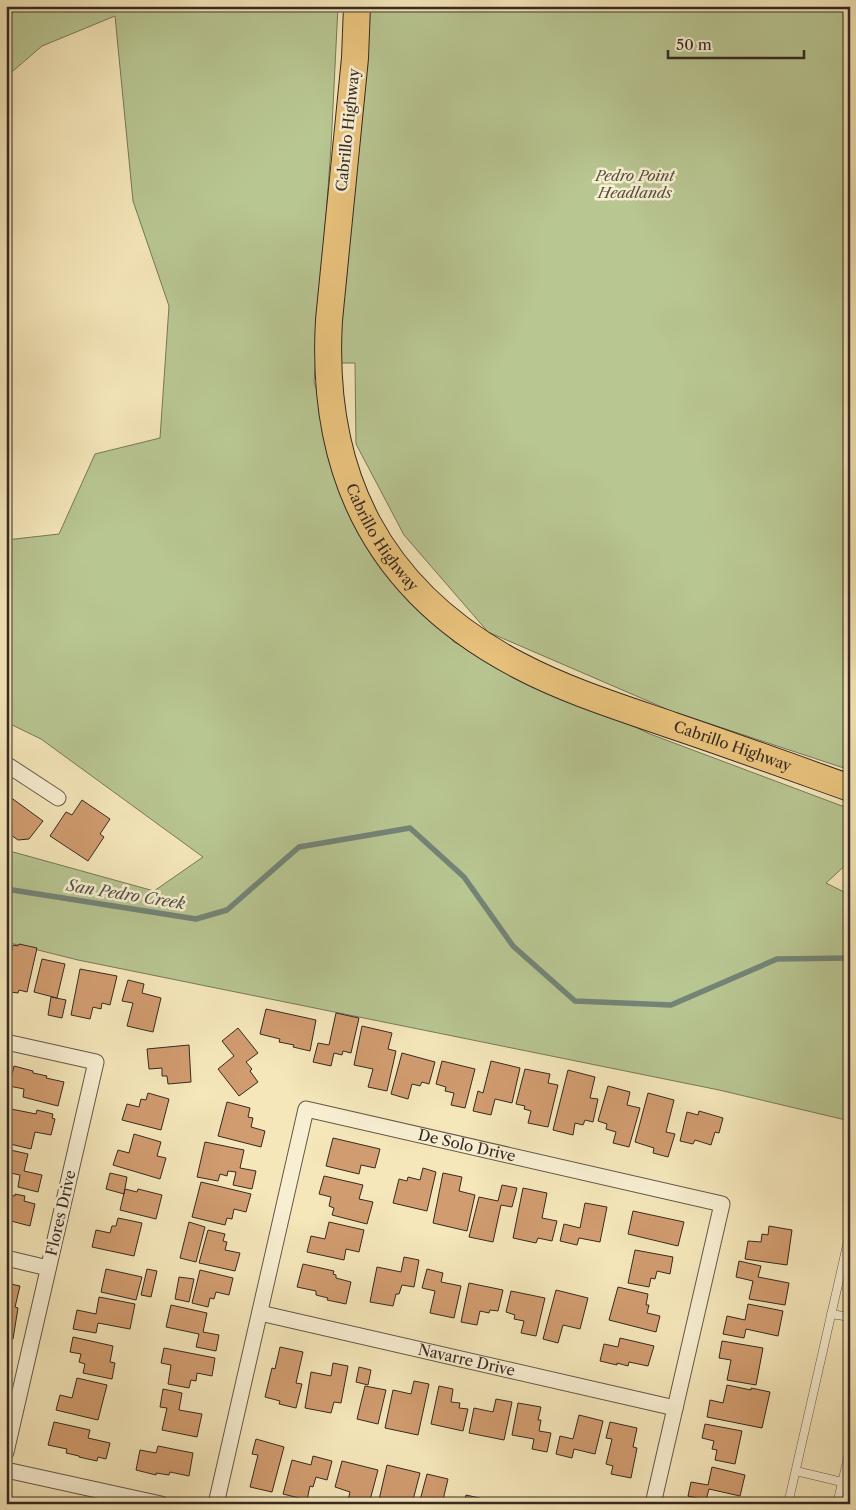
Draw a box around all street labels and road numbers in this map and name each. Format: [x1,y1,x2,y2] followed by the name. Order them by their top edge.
[332,67,363,192] street label: Cabrillo Highway
[342,481,423,595] street label: Cabrillo Highway
[671,717,795,776] street label: Cabrillo Highway
[416,1125,517,1166] street label: De Solo Drive
[41,1168,80,1258] street label: Flores Drive
[416,1340,517,1380] street label: Navarre Drive

